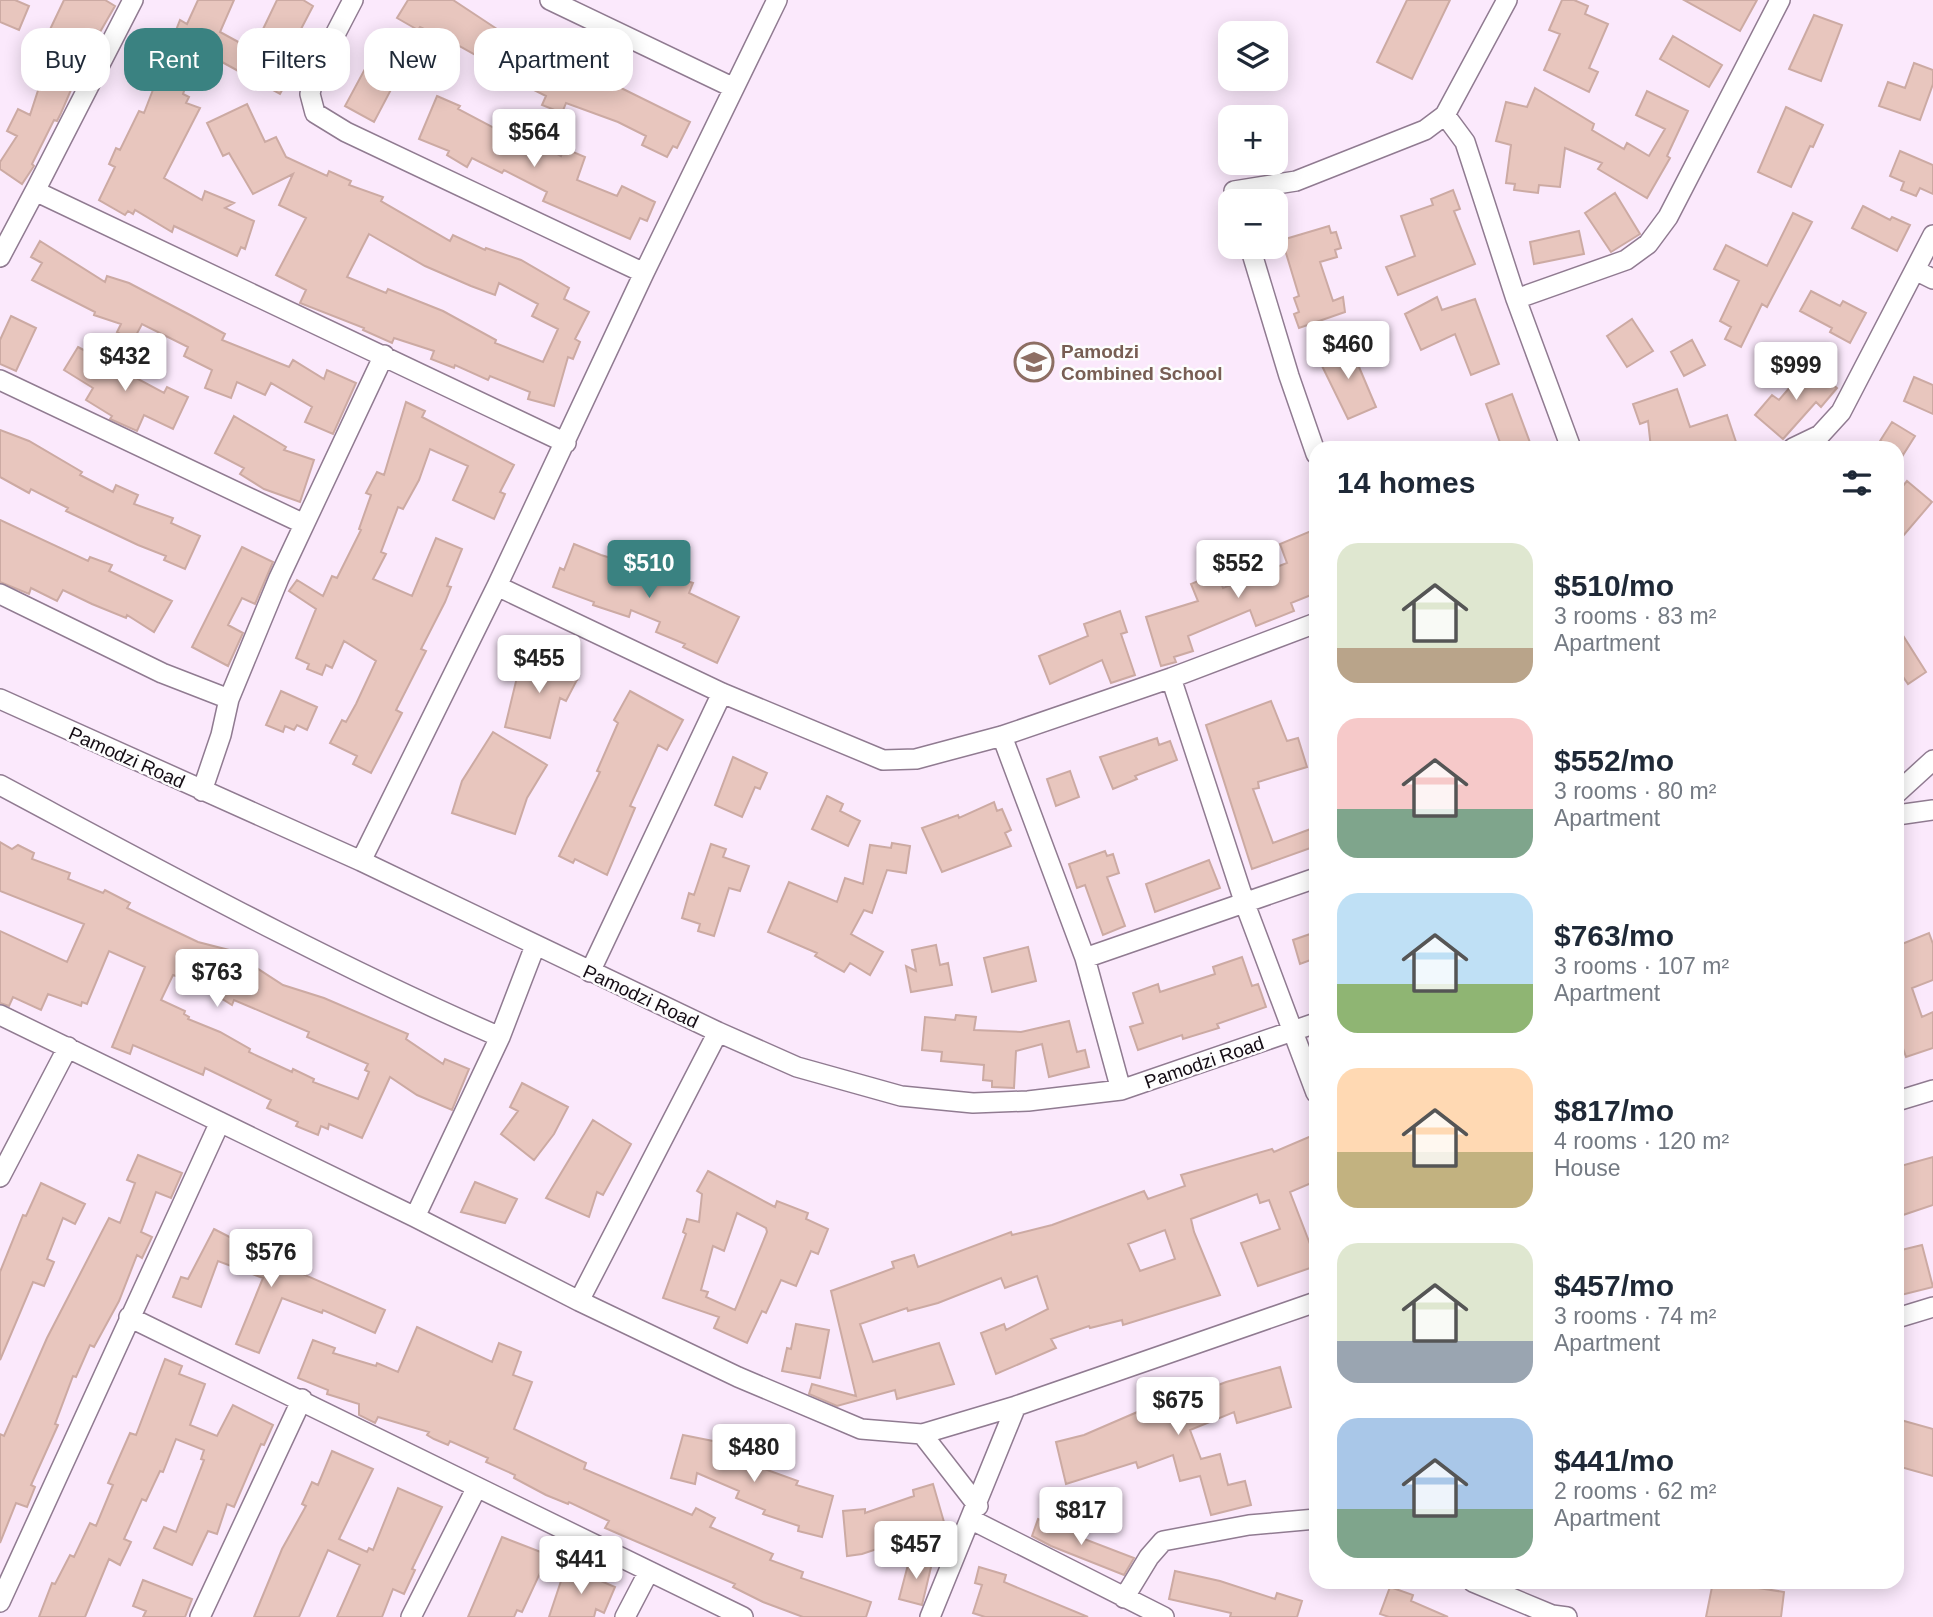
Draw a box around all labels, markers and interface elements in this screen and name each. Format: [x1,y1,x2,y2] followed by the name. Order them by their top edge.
[1218,21,1288,259] map controls
[1218,21,1288,91] button: layers
[21,28,110,91] chip: Buy
[124,28,223,91] chip: Rent
[237,28,350,91] chip: Filters
[364,28,460,91] chip: New
[474,28,633,91] chip: Apartment
[1218,105,1288,175] button: +
[493,110,575,169] pin: $564
[508,119,560,145] text: $564
[1218,189,1288,259] button: −
[1307,322,1389,381] pin: $460
[1322,331,1374,357] text: $460
[84,334,166,393] pin: $432
[1013,341,1055,383] school or university icon: Pamodzi Combined School
[1061,341,1223,384] place label: Pamodzi Combined School
[1755,342,1837,402] pin: $999
[99,343,151,369] text: $432
[1770,352,1822,378] text: $999
[1838,464,1876,502] icon: filters
[1337,466,1475,499] text: 14 homes
[608,540,690,600] pin: $510
[1197,540,1279,600] pin: $552
[623,550,675,576] text: $510
[1212,550,1264,576] text: $552
[1554,569,1674,602] text: $510/mo
[1393,571,1477,655] icon: home
[1554,603,1716,629] text: 3 rooms · 83 m²
[1554,630,1660,656] text: Apartment
[498,636,580,695] pin: $455
[513,645,565,671] text: $455
[66,723,188,792] street label: Pamodzi Road
[1554,744,1674,777] text: $552/mo
[1393,746,1477,830] icon: home
[1554,778,1716,804] text: 3 rooms · 80 m²
[1554,805,1660,831] text: Apartment
[1554,919,1674,952] text: $763/mo
[1393,921,1477,1005] icon: home
[176,950,258,1009] pin: $763
[1554,953,1729,979] text: 3 rooms · 107 m²
[191,959,243,985] text: $763
[580,961,702,1032] street label: Pamodzi Road
[1554,980,1660,1006] text: Apartment
[1142,1032,1266,1093] street label: Pamodzi Road
[1554,1094,1674,1127] text: $817/mo
[1393,1096,1477,1180] icon: home
[1554,1128,1729,1154] text: 4 rooms · 120 m²
[1554,1155,1620,1181] text: House
[230,1230,312,1289] pin: $576
[245,1239,297,1265] text: $576
[1554,1269,1674,1302] text: $457/mo
[1393,1271,1477,1355] icon: home
[1554,1303,1716,1329] text: 3 rooms · 74 m²
[1554,1330,1660,1356] text: Apartment
[1137,1378,1219,1437] pin: $675
[1152,1387,1204,1413] text: $675
[713,1424,795,1484] pin: $480
[728,1434,780,1460] text: $480
[1554,1444,1674,1477] text: $441/mo
[1393,1446,1477,1530] icon: home
[1554,1478,1716,1504] text: 2 rooms · 62 m²
[1040,1488,1122,1547] pin: $817
[1055,1497,1107,1523] text: $817
[1554,1505,1660,1531] text: Apartment
[875,1522,957,1581] pin: $457
[890,1531,942,1557] text: $457
[540,1536,622,1596] pin: $441
[555,1546,607,1572] text: $441

